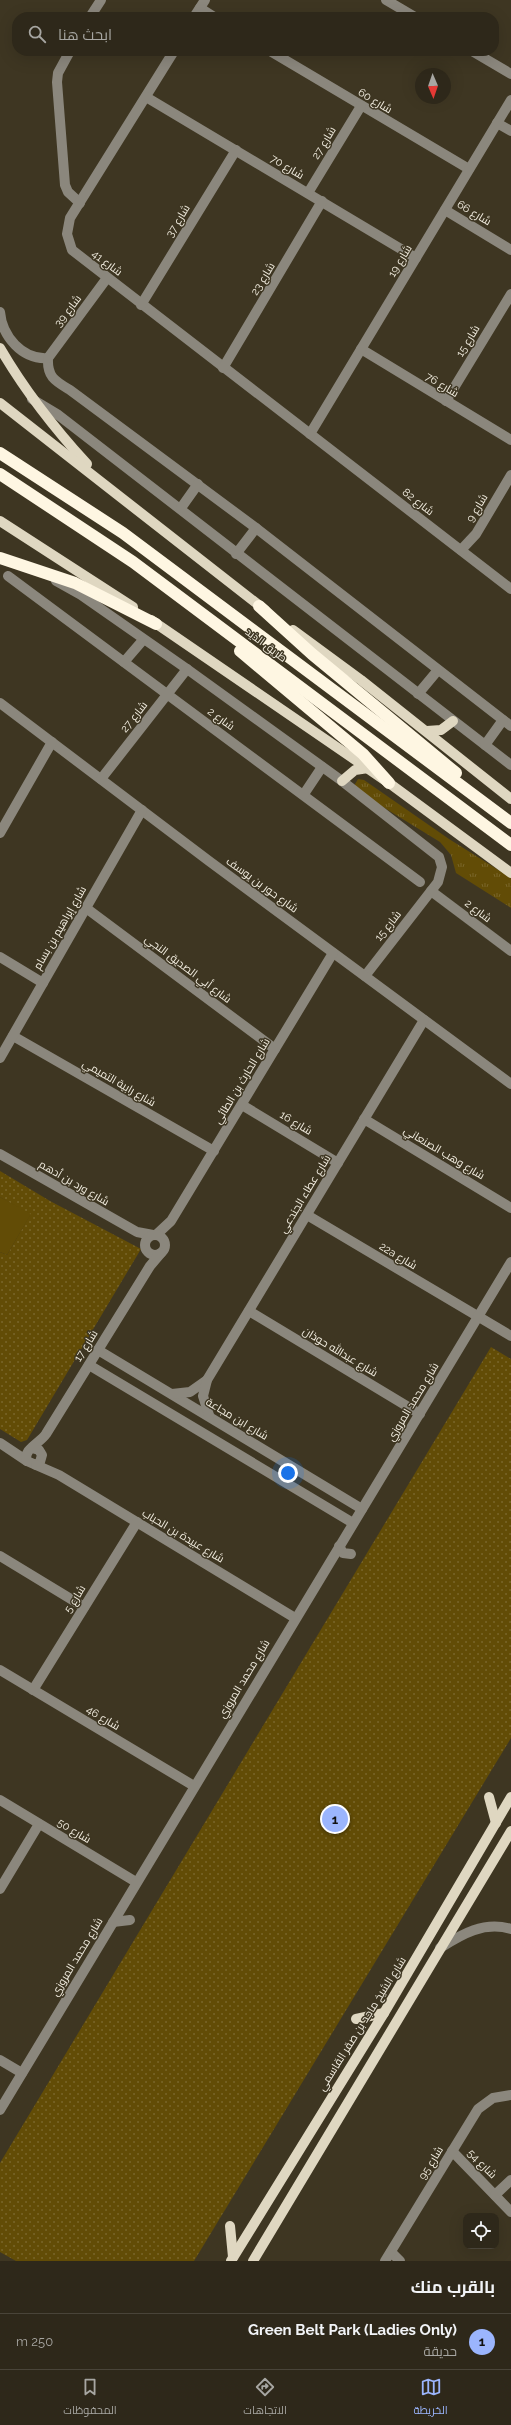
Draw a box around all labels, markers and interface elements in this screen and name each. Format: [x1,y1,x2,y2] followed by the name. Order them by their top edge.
[12,12,499,56] search box
[26,23,48,45] icon: search
[58,26,112,44] text: ابحث هنا
[415,68,451,104] north arrow
[355,86,394,117] street label: شارع 60
[309,124,340,162] street label: شارع 27
[267,152,306,183] street label: شارع 70
[454,198,493,229] street label: شارع 66
[163,202,194,240] street label: شارع 37
[385,243,416,280] street label: شارع 19
[89,247,125,279] street label: شارع 41
[248,260,279,298] street label: شارع 23
[52,293,85,330] street label: شارع 39
[453,323,483,360] street label: شارع 15
[422,370,461,401] street label: شارع 76
[399,486,436,519] street label: شارع 82
[464,492,491,525] street label: شارع 9
[243,625,289,665] street label: طريق الذيد
[118,699,151,736] street label: شارع 27
[205,705,237,734] street label: شارع 2
[223,855,300,916] street label: شارع حور بن يوسف
[31,884,90,973] street label: شارع إبراهيم بن بسام
[462,897,494,926] street label: شارع 2
[372,908,405,944] street label: شارع 15
[141,931,234,1007] street label: شارع أبي الصديق النجي
[211,1036,275,1127] street label: شارع الحارث بن الطائي
[79,1057,158,1111] street label: شارع رابية التميمي
[277,1108,315,1139] street label: شارع 16
[400,1124,487,1184] street label: شارع وهب الصنعاني
[277,1153,335,1236] street label: شارع عطاء الجندعي
[36,1157,112,1209] street label: شارع ورد بن أدهم
[376,1240,419,1273] street label: 22a شارع
[300,1323,381,1380] street label: شارع عبدالله حوذان
[71,1328,102,1365] street label: شارع 17
[384,1360,443,1445] street label: شارع محمد المروزي
[203,1395,270,1444] street label: شارع ابن مجاعة
[278,1463,298,1483] your location
[139,1506,226,1566] street label: شارع عبيدة بن الحباب
[62,1583,89,1616] street label: شارع 5
[215,1637,274,1722] street label: شارع محمد المروزي
[83,1703,122,1734] street label: شارع 46
[322,1804,348,1834] pin: 1
[54,1816,93,1847] street label: شارع 50
[48,1915,107,2000] street label: شارع محمد المروزي
[315,1955,410,2095] street label: شارع الشيخ ماجد بن صقر القاسمي
[416,2144,447,2183] street label: شارع 95
[464,2147,499,2182] street label: شارع 54
[463,2213,499,2249] map controls
[463,2213,499,2249] button: locate
[411,2277,495,2297] text: بالقرب منك
[248,2321,457,2339] text: Green Belt Park (Ladies Only)
[16,2334,53,2349] text: 250 m
[479,2334,485,2349] text: 1
[424,2344,457,2359] text: حديقة
[63,2376,117,2420] tab: المحفوظات
[243,2376,287,2420] tab: الاتجاهات
[413,2376,448,2420] tab: الخريطة

